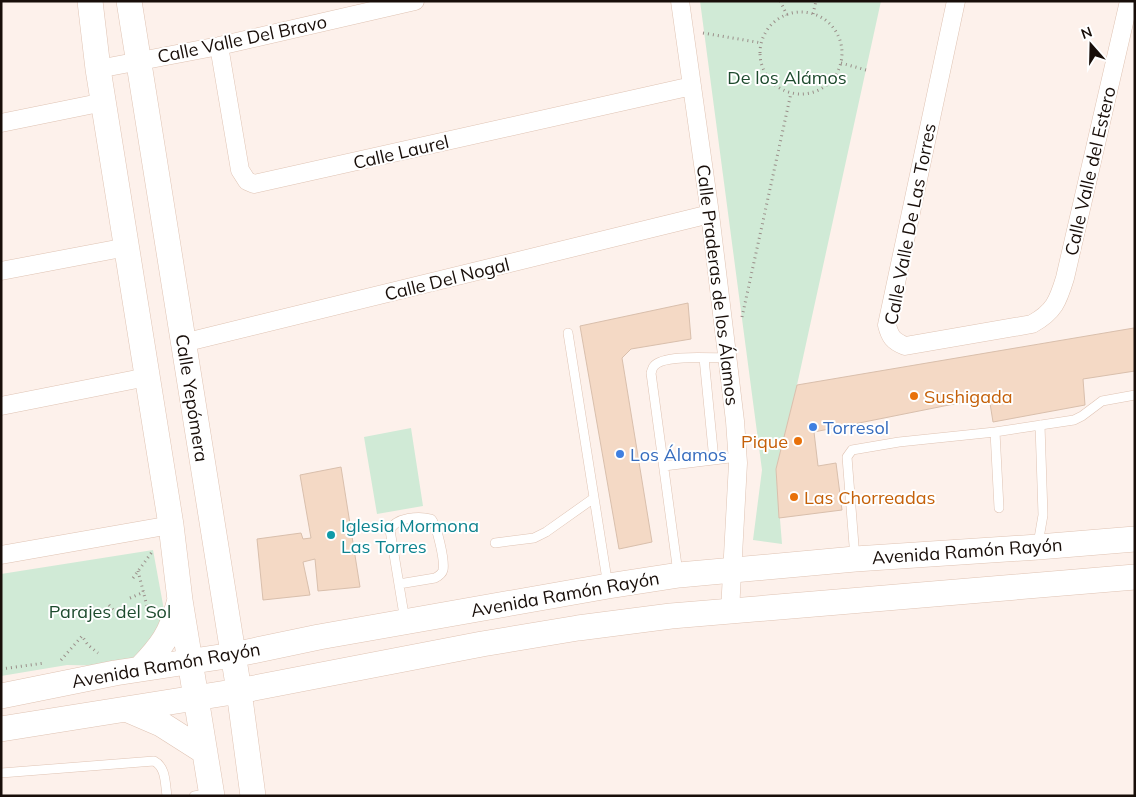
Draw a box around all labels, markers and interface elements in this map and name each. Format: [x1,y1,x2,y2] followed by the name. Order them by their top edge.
[155,10,329,68] street label: Calle Valle Del Bravo
[1066,20,1116,70] north arrow
[1079,23,1095,43] text: N
[727,66,847,89] park label: De los Alámos
[1059,84,1121,258] street label: Calle Valle del Estero
[879,121,941,327] street label: Calle Valle De Las Torres
[351,130,451,174] street label: Calle Laurel
[692,163,744,407] street label: Calle Praderas de los Álamos
[382,252,512,306] street label: Calle Del Nogal
[171,332,213,464] street label: Calle Yepómera
[924,385,1013,408] place label: Sushigada
[908,390,920,402] marker: Sushigada
[823,416,889,439] place label: Torresol
[807,421,819,433] marker: Torresol
[741,430,788,453] place label: Pique
[792,435,804,447] marker: Pique
[630,443,727,466] place label: Los Álamos
[614,448,626,460] marker: Los Álamos
[804,486,936,509] place label: Las Chorreadas
[788,491,800,503] marker: Las Chorreadas
[341,514,479,558] place label: Iglesia Mormona Las Torres
[325,529,337,541] marker: Iglesia Mormona Las Torres
[871,533,1063,569] street label: Avenida Ramón Rayón
[469,566,661,622] street label: Avenida Ramón Rayón
[49,600,171,623] park label: Parajes del Sol
[70,637,262,693] street label: Avenida Ramón Rayón

